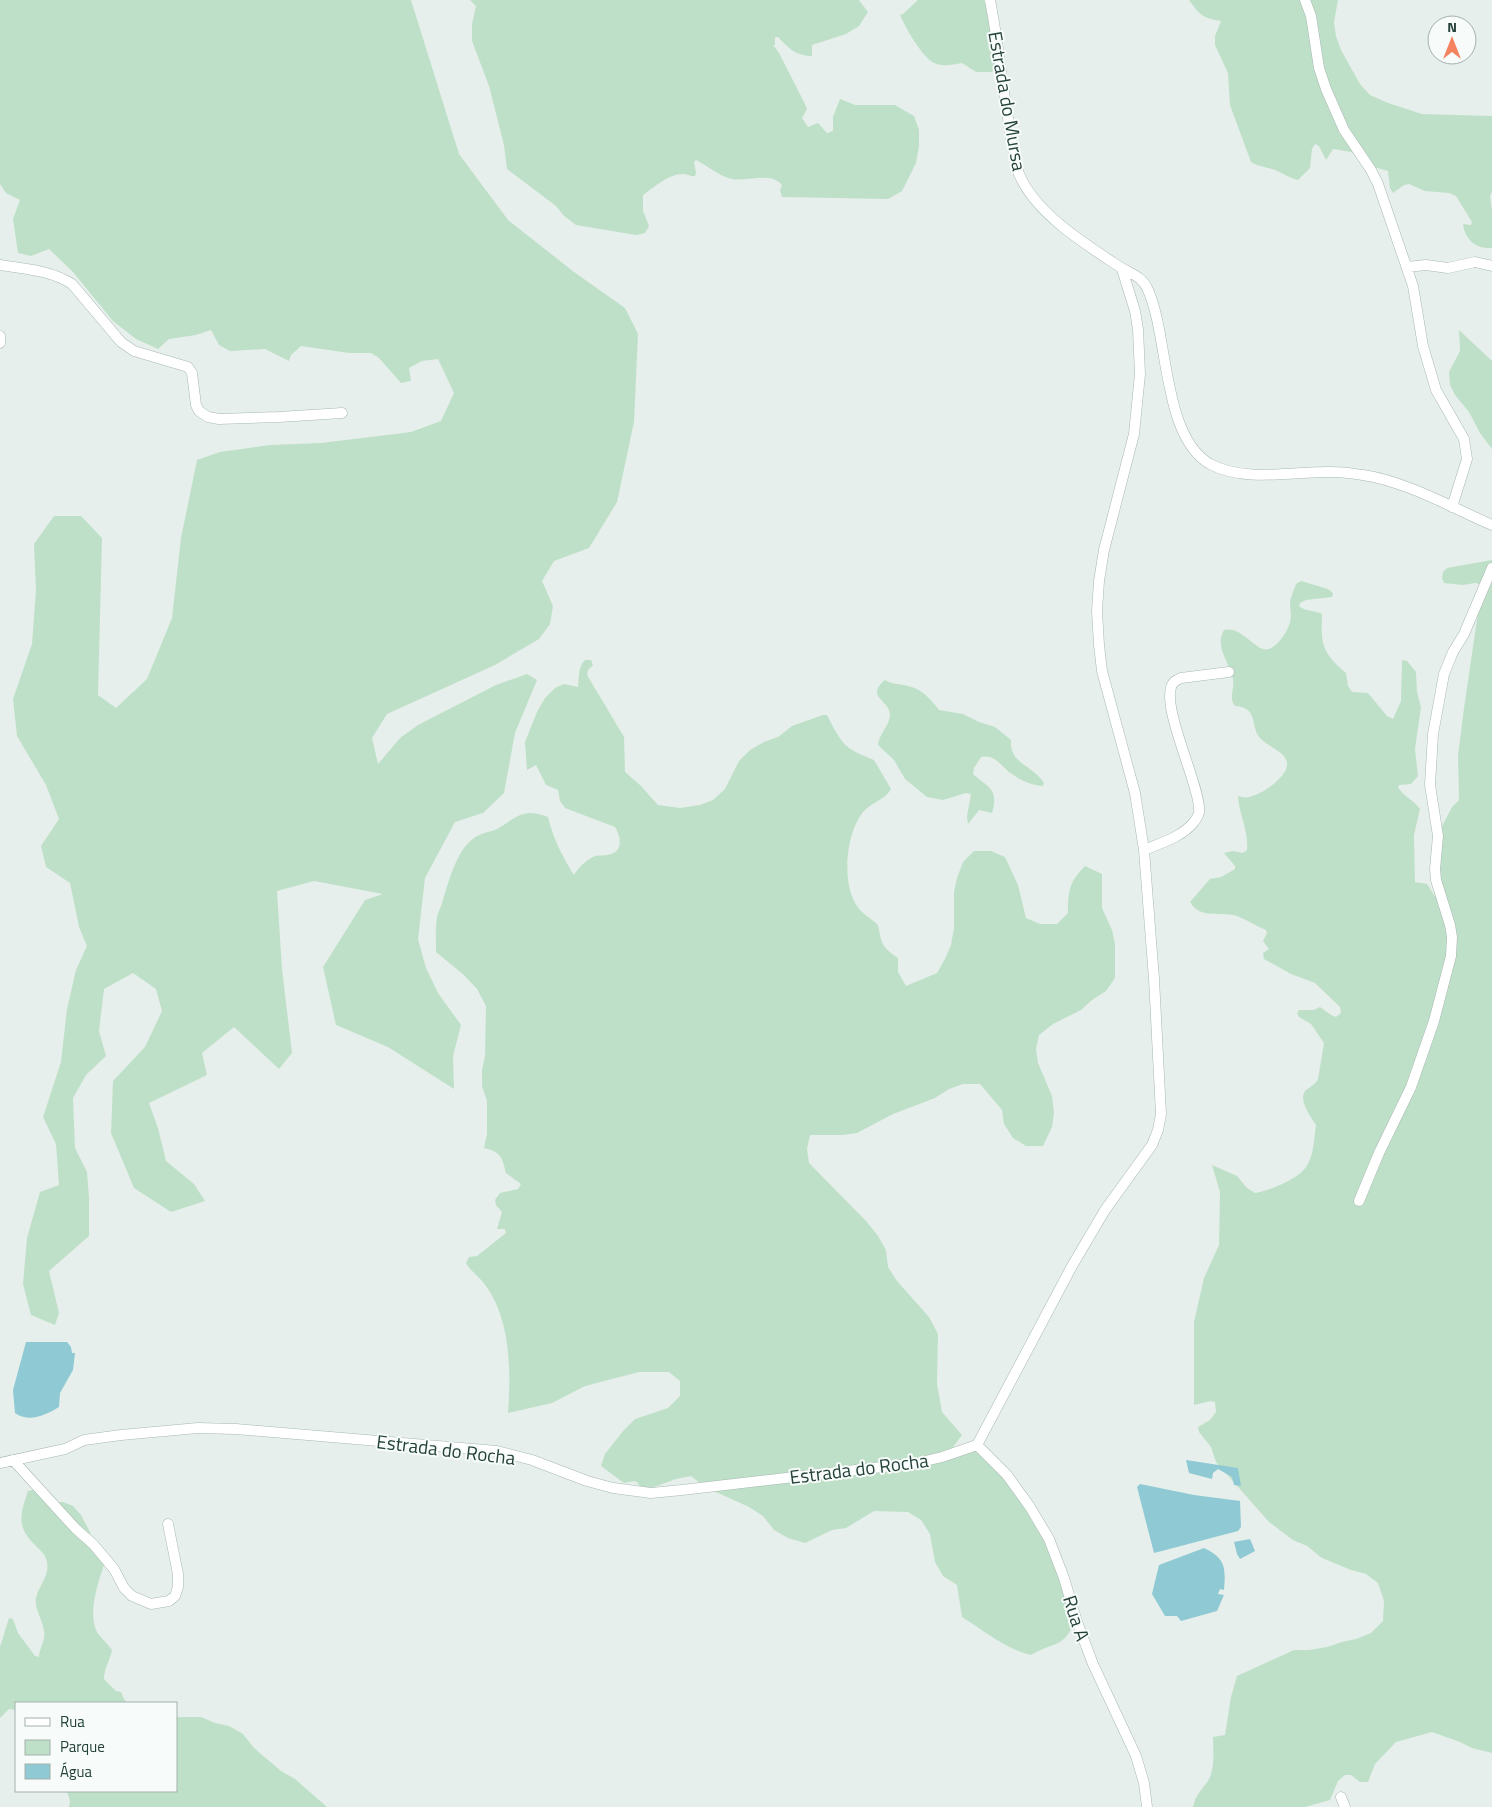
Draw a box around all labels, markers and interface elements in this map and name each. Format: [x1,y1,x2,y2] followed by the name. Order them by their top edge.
[1427,15,1477,65] north arrow
[1447,16,1457,37] text: N
[981,29,1035,173] street label: Estrada do Mursa
[375,1426,518,1472] street label: Estrada do Rocha
[788,1445,931,1491] street label: Estrada do Rocha
[1056,1591,1098,1645] street label: Rua A
[15,1702,178,1792] legend
[60,1710,85,1733] text: Rua
[60,1735,105,1758] text: Parque
[60,1760,92,1783] text: Água

